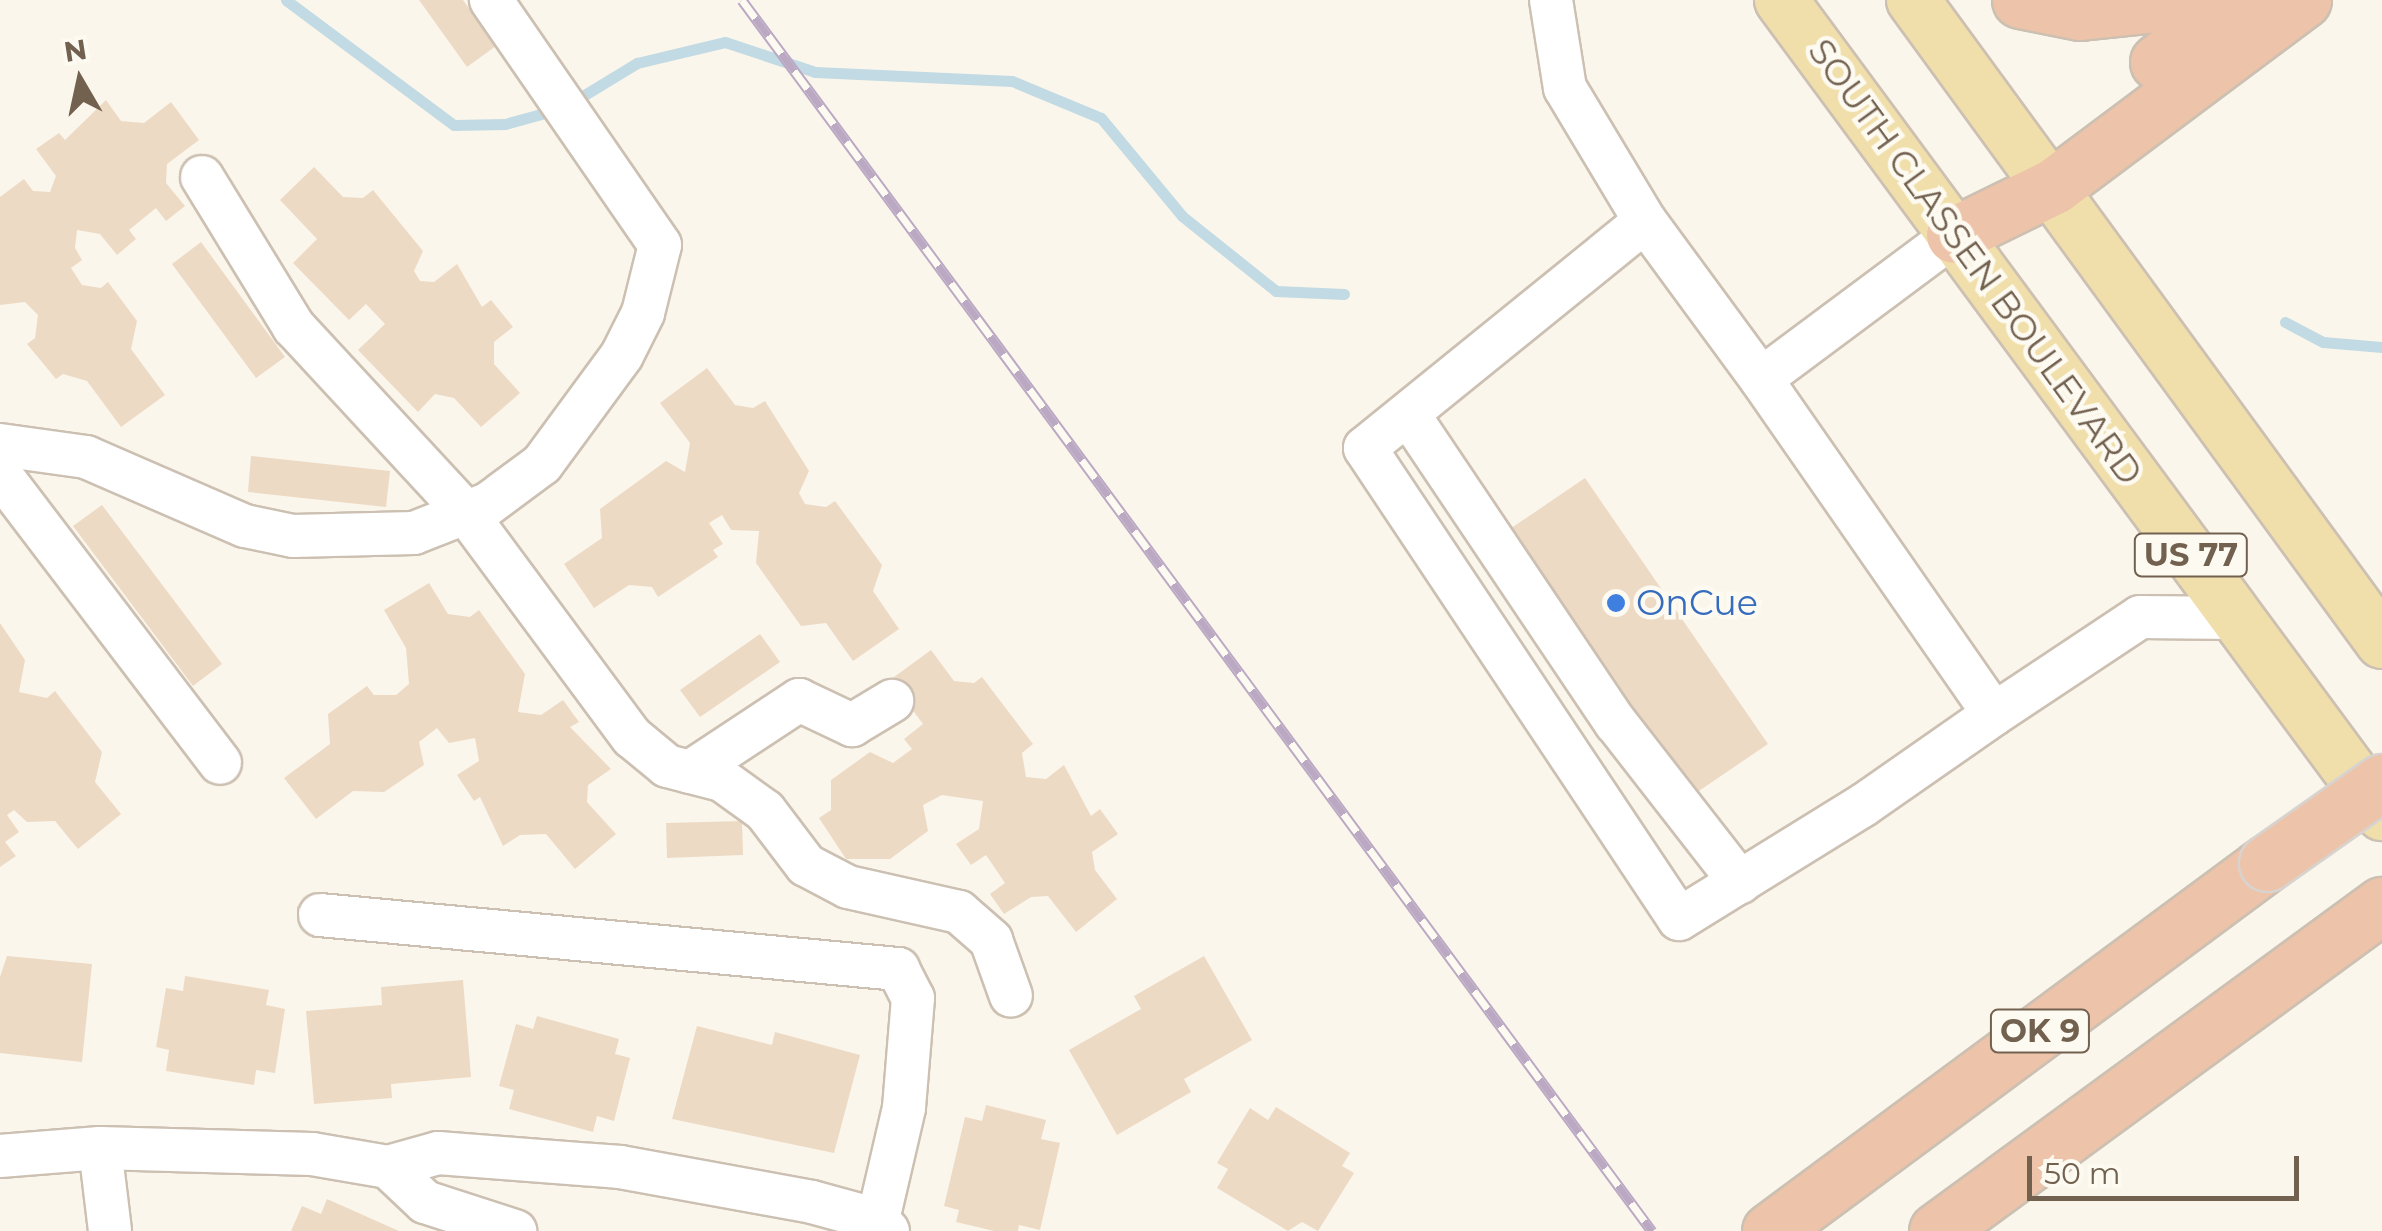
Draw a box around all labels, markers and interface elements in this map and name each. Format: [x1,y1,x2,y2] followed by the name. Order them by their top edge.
[30,30,130,130] north arrow
[1799,31,2151,493] street label: SOUTH CLASSEN BOULEVARD
[61,32,89,69] text: N
[2134,528,2248,582] road number: US 77
[1636,582,1758,624] place label: OnCue
[1605,592,1627,614] marker: OnCue
[1988,1004,2092,1058] road number: OK 9
[2032,1136,2304,1198] scale bar
[2044,1155,2121,1192] text: 50 m

